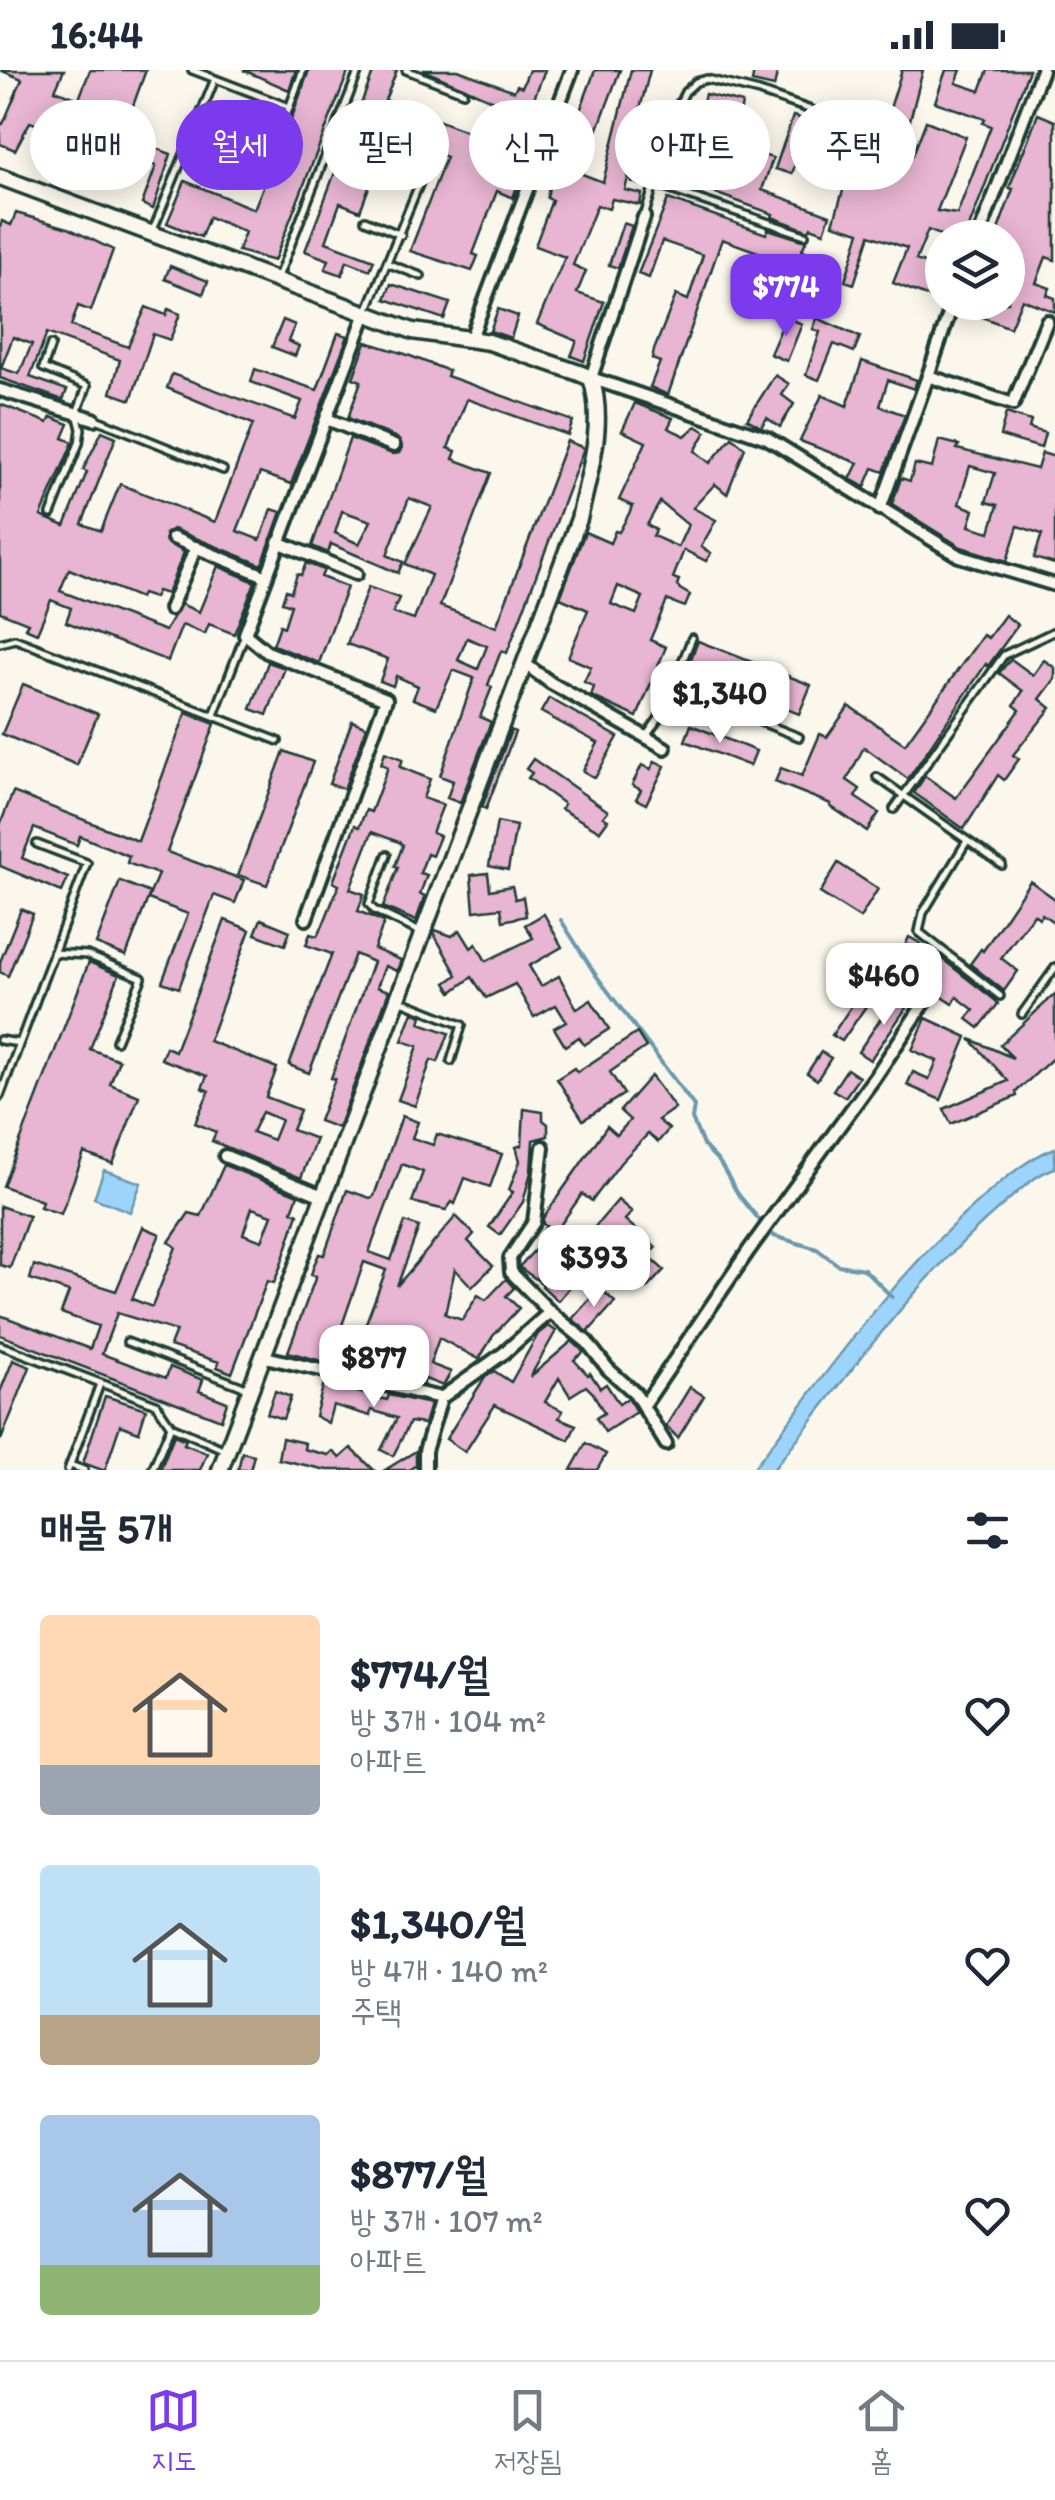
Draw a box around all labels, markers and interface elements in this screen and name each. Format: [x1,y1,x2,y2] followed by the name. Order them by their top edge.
[50,12,143,58] text: 16:44
[30,100,156,190] chip: 매매
[176,100,303,190] chip: 월세
[323,100,449,190] chip: 필터
[469,100,595,190] chip: 신규
[615,100,770,190] chip: 아파트
[790,100,916,190] chip: 주택
[925,220,1025,320] map controls
[925,220,1025,320] button: layers
[727,254,845,339] pin: $774
[752,267,820,305] text: $774
[639,661,801,746] pin: $1,340
[672,674,768,712] text: $1,340
[825,943,943,1028] pin: $460
[848,956,920,994] text: $460
[535,1225,653,1310] pin: $393
[560,1238,628,1276] text: $393
[315,1325,433,1410] pin: $877
[341,1338,407,1376] text: $877
[40,1503,173,1554] text: 매물 5개
[960,1503,1015,1558] icon: filters
[350,1648,490,1699] text: $774/월
[120,1655,240,1775] icon: home
[960,1688,1015,1743] icon: heart
[350,1702,546,1740] text: 방 3개 · 104 m²
[350,1742,427,1780] text: 아파트
[350,1898,526,1949] text: $1,340/월
[120,1905,240,2025] icon: home
[960,1938,1015,1993] icon: heart
[350,1952,548,1990] text: 방 4개 · 140 m²
[350,1992,402,2030] text: 주택
[350,2148,487,2199] text: $877/월
[120,2155,240,2275] icon: home
[960,2188,1015,2243] icon: heart
[350,2202,543,2240] text: 방 3개 · 107 m²
[350,2242,427,2280] text: 아파트
[146,2383,201,2480] tab: 지도
[494,2383,561,2480] tab: 저장됨
[854,2383,909,2480] tab: 홈

